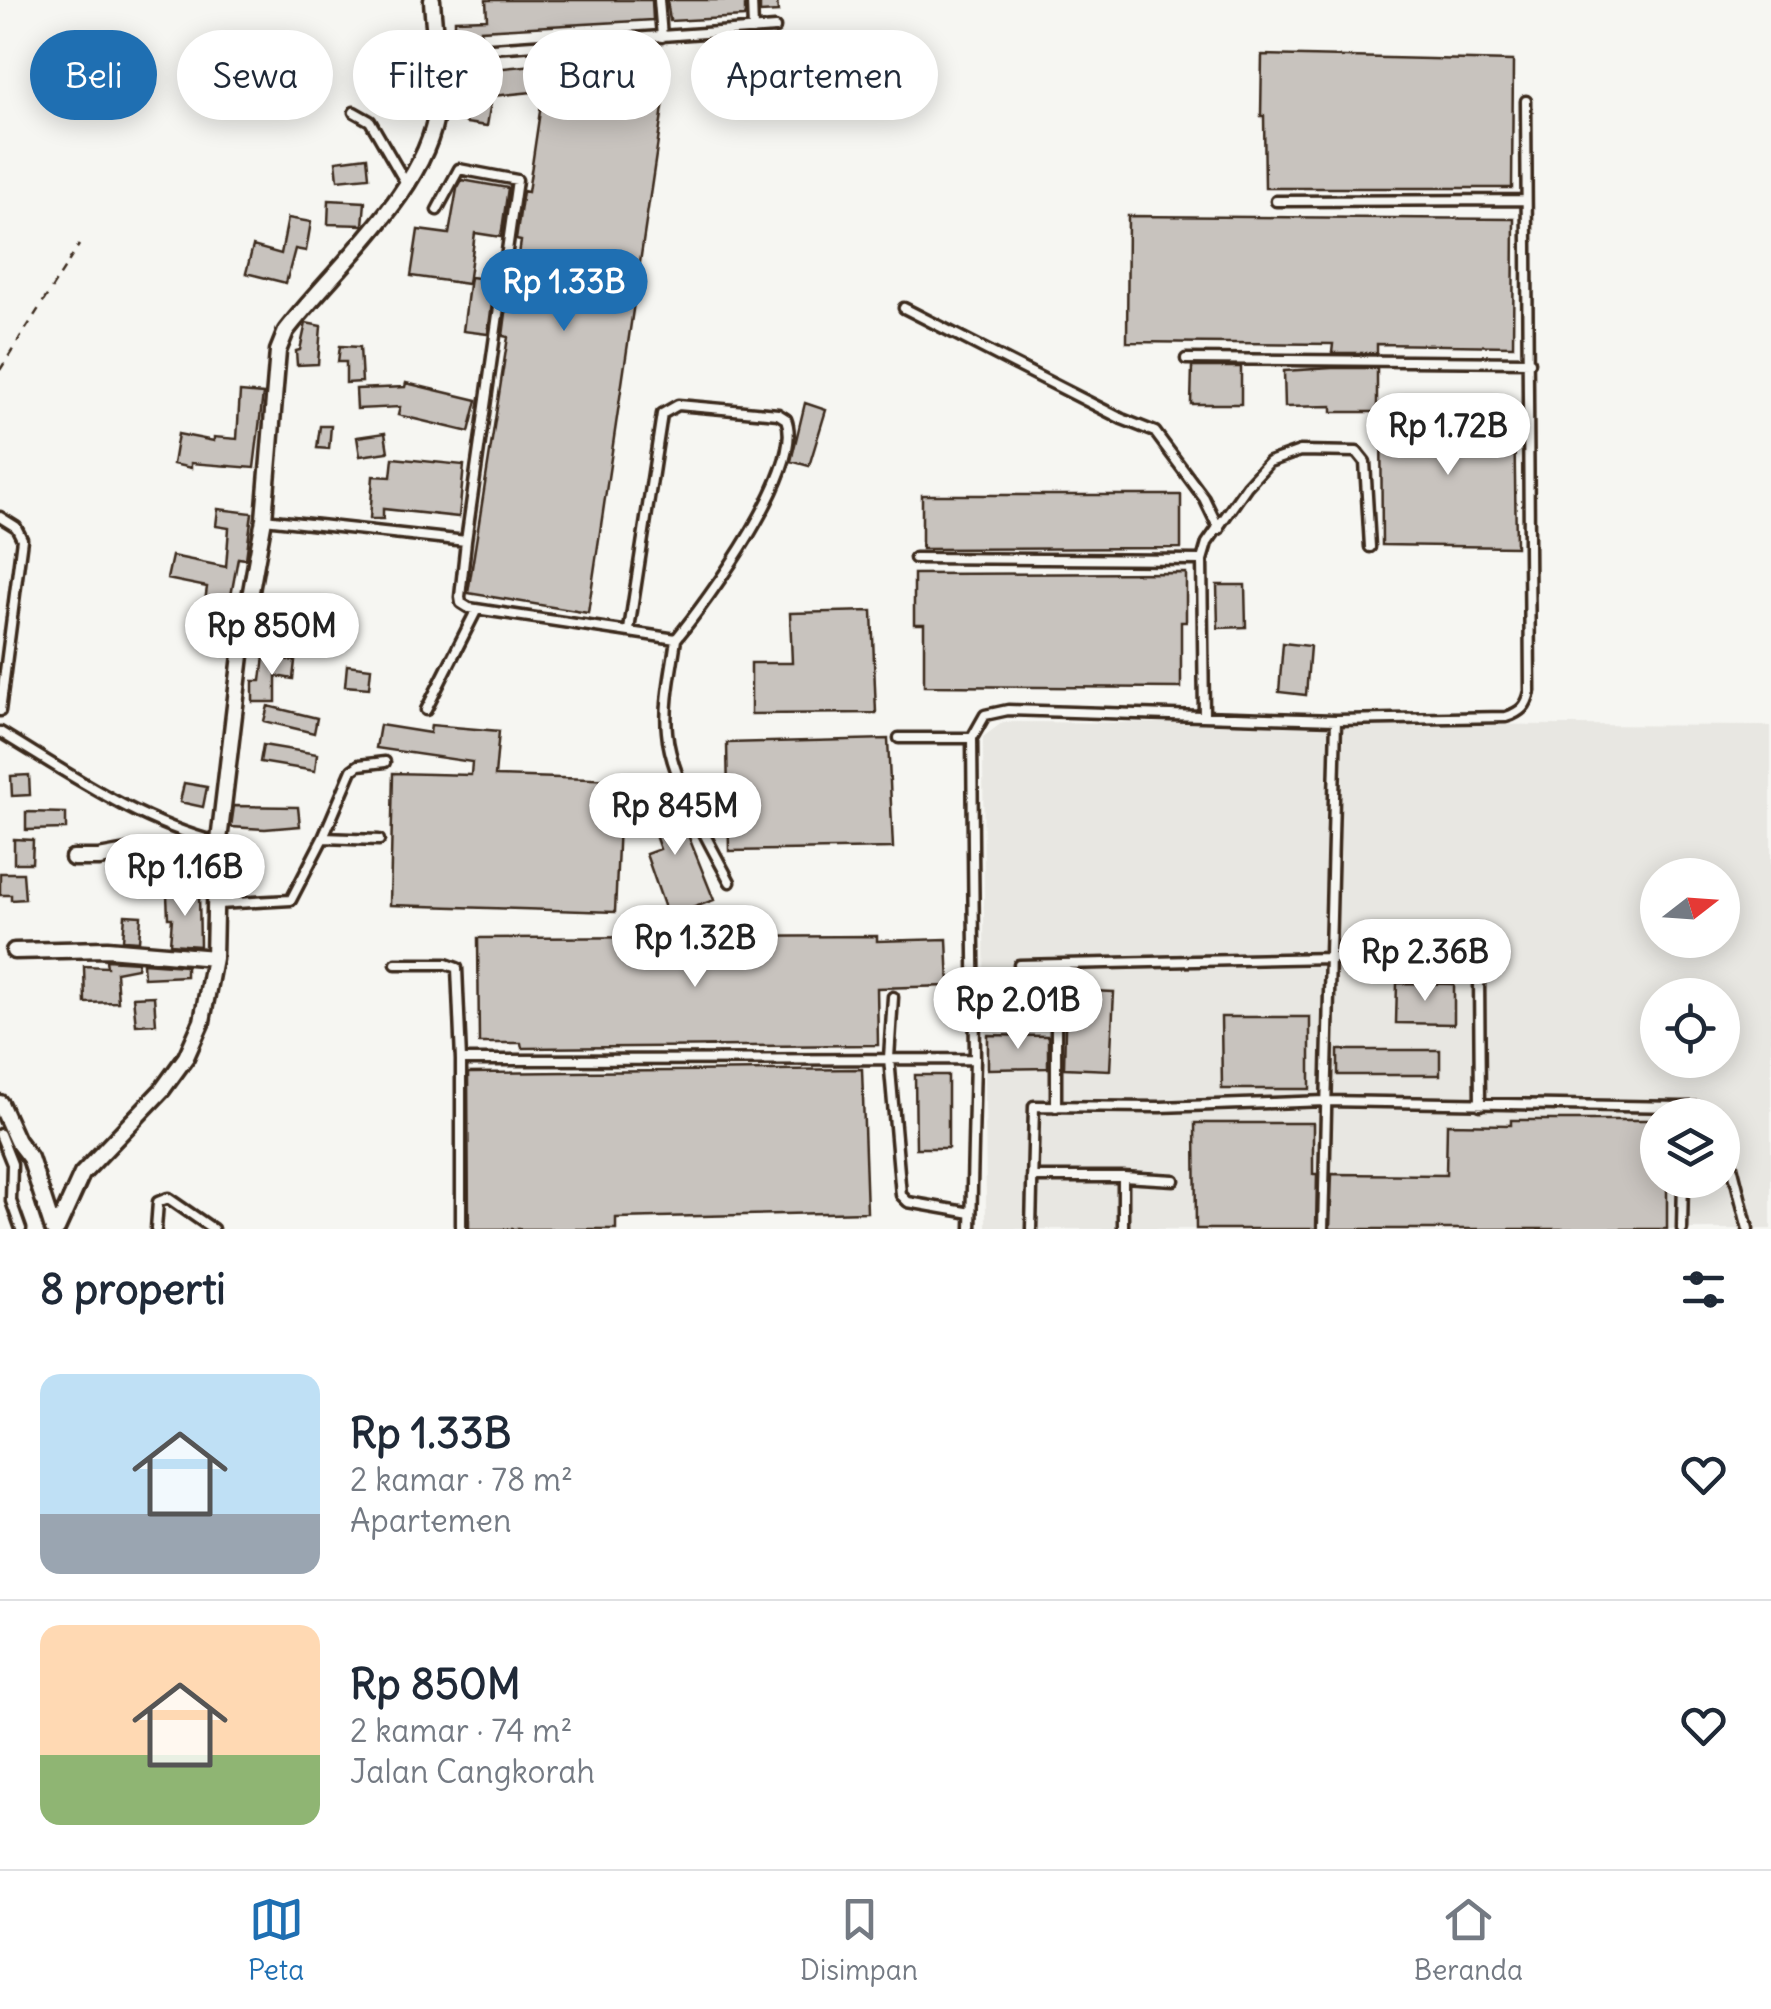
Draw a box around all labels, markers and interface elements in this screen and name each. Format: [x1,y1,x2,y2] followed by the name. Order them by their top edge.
[30,30,157,120] chip: Beli
[177,30,333,120] chip: Sewa
[353,30,503,120] chip: Filter
[523,30,671,120] chip: Baru
[691,30,938,120] chip: Apartemen
[461,249,667,334] pin: Rp 1.33B
[503,261,625,302] text: Rp 1.33B
[1345,393,1551,478] pin: Rp 1.72B
[1388,405,1508,446] text: Rp 1.72B
[180,593,364,678] pin: Rp 850M
[207,605,337,646] text: Rp 850M
[583,773,767,858] pin: Rp 845M
[611,785,739,826] text: Rp 845M
[82,834,288,919] pin: Rp 1.16B
[127,846,243,887] text: Rp 1.16B
[1640,858,1740,958] north arrow
[1640,858,1740,1198] map controls
[592,905,798,990] pin: Rp 1.32B
[634,917,756,958] text: Rp 1.32B
[1322,919,1528,1004] pin: Rp 2.36B
[1361,931,1489,972] text: Rp 2.36B
[915,967,1121,1052] pin: Rp 2.01B
[1640,978,1740,1078] button: locate
[955,979,1081,1020] text: Rp 2.01B
[1640,1098,1740,1198] button: layers
[1676,1262,1731,1317] icon: filters
[40,1263,226,1315] text: 8 properti
[350,1407,511,1459] text: Rp 1.33B
[120,1414,240,1534] icon: home
[1676,1447,1731,1502] icon: heart
[350,1459,573,1500] text: 2 kamar · 78 m²
[350,1500,512,1541] text: Apartemen
[350,1658,521,1710] text: Rp 850M
[120,1665,240,1785] icon: home
[1676,1698,1731,1753] icon: heart
[350,1710,572,1751] text: 2 kamar · 74 m²
[350,1751,595,1792] text: Jalan Cangkorah
[248,1892,304,1988] tab: Peta
[800,1892,918,1988] tab: Disimpan
[1414,1892,1523,1988] tab: Beranda

